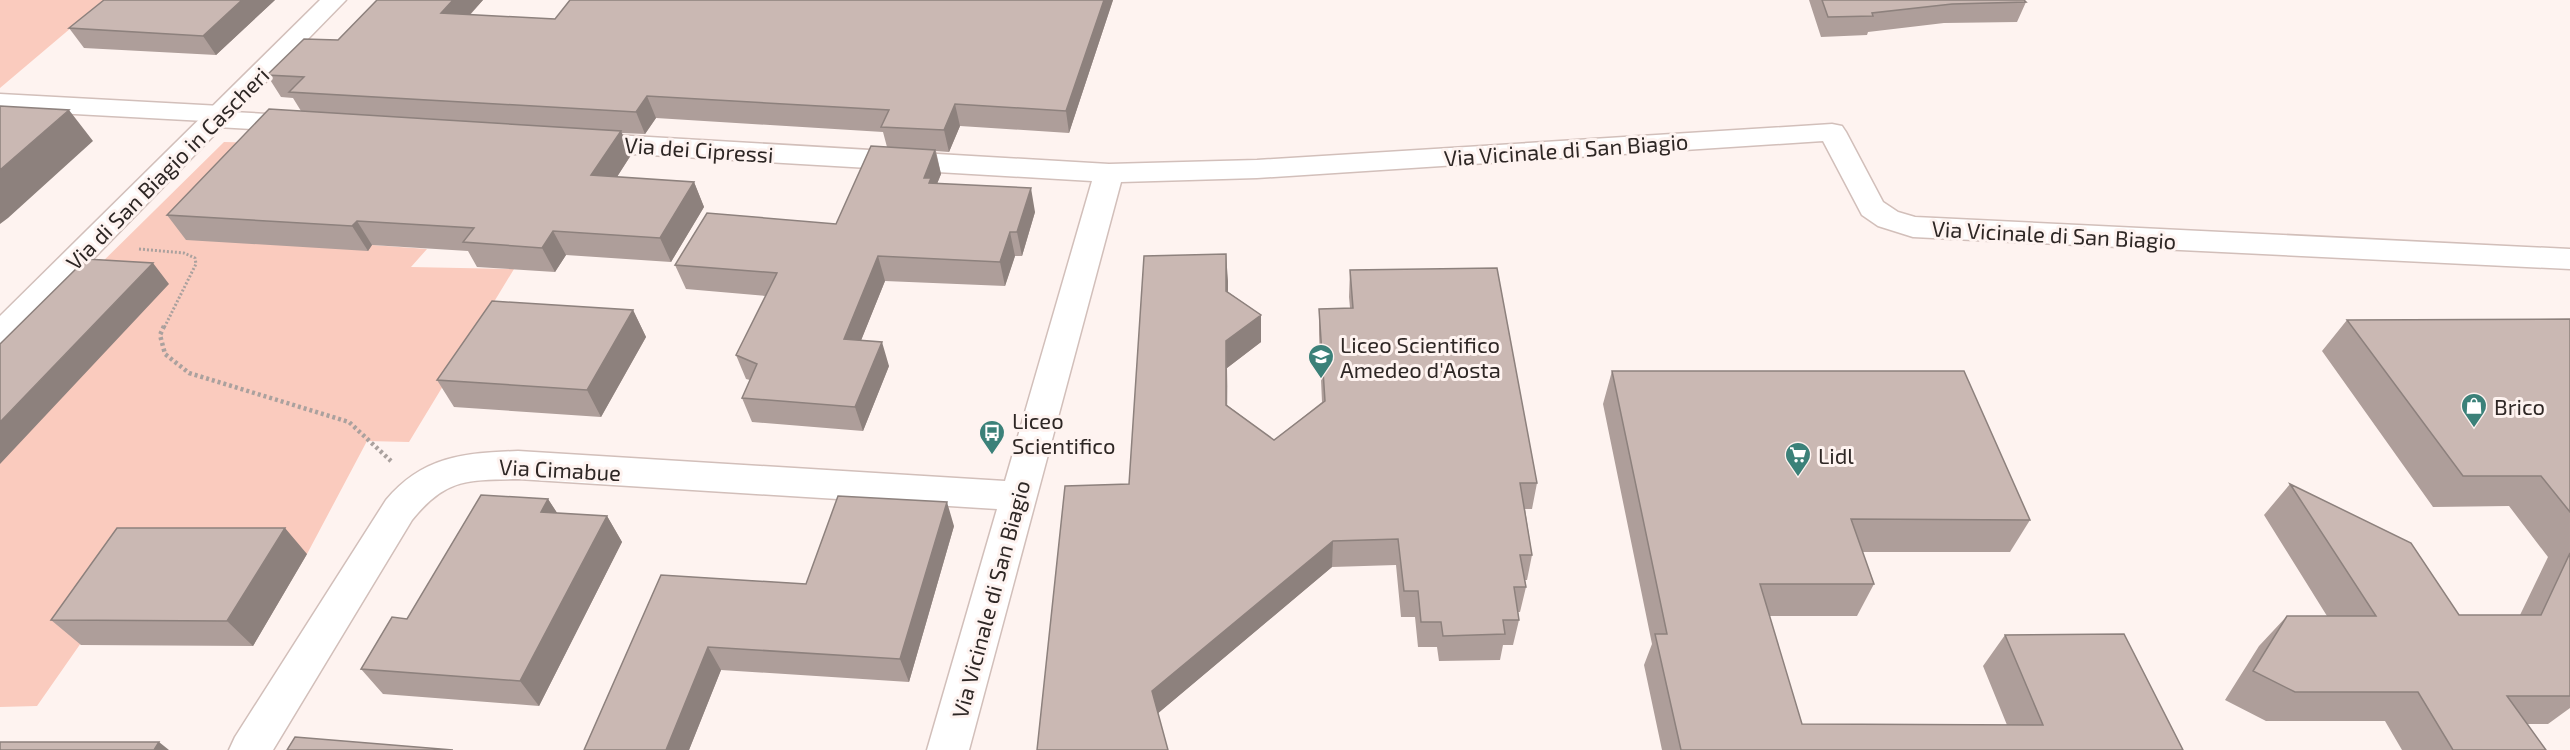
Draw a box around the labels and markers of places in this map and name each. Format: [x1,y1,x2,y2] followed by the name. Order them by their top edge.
[1340,331,1501,382] place label: Liceo Scientifico Amedeo d'Aosta
[1306,342,1336,380] school or university icon: Liceo Scientifico Amedeo d'Aosta
[2459,391,2489,429] shop icon: Brico
[2494,393,2545,419] place label: Brico
[1012,407,1115,458] place label: Liceo Scientifico
[977,418,1007,456] bus stop icon: Liceo Scientifico
[1783,440,1813,478] supermarket icon: Lidl
[1818,442,1854,468] place label: Lidl

